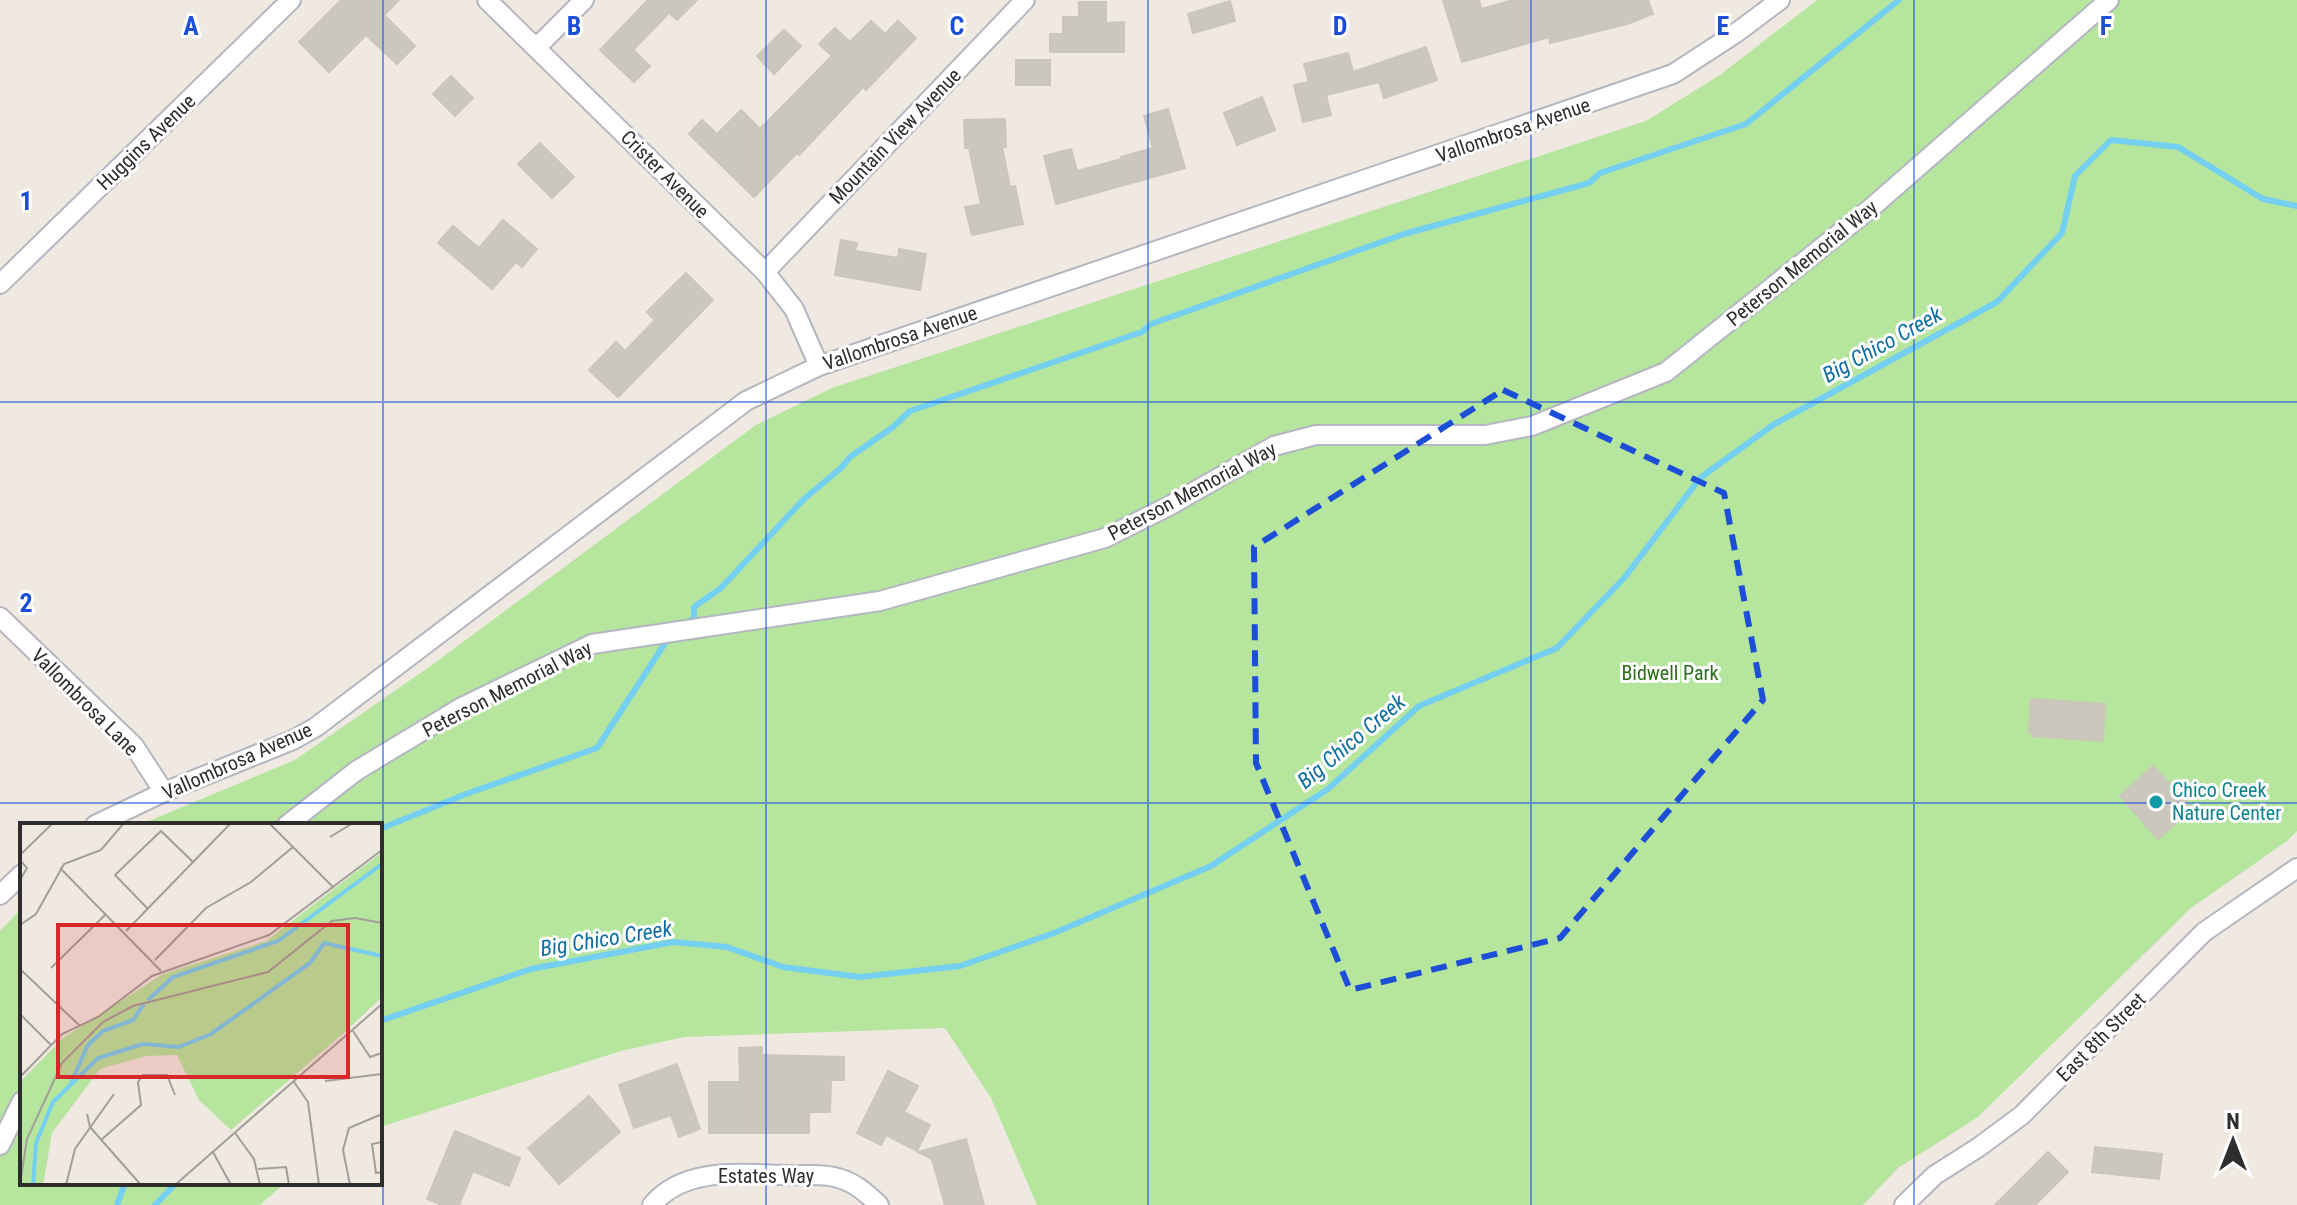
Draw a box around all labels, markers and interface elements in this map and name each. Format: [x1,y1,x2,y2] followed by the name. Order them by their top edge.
[183,11,199,41] text: A
[567,11,581,41] text: B
[950,11,965,41] text: C
[1333,11,1347,41] text: D
[1717,11,1730,41] text: E
[2100,11,2112,41] text: F
[824,63,966,209] street label: Mountain View Avenue
[92,89,200,195] street label: Huggins Avenue
[1433,92,1593,168] street label: Vallombrosa Avenue
[616,125,714,223] street label: Crister Avenue
[19,186,33,216] text: 1
[1722,195,1882,331] street label: Peterson Memorial Way
[820,300,980,376] street label: Vallombrosa Avenue
[1818,301,1947,388] water label: Big Chico Creek
[1104,437,1280,545] street label: Peterson Memorial Way
[19,588,33,618] text: 2
[418,636,596,742] street label: Peterson Memorial Way
[26,643,144,761] street label: Vallombrosa Lane
[1621,661,1719,685] park label: Bidwell Park
[1292,689,1411,794] water label: Big Chico Creek
[158,717,316,805] street label: Vallombrosa Avenue
[2172,778,2281,825] place label: Chico Creek Nature Center
[2147,793,2165,811] marker: Chico Creek Nature Center
[20,823,382,1185] inset map
[538,916,674,961] water label: Big Chico Creek
[2051,987,2151,1087] street label: East 8th Street
[2193,1101,2273,1181] north arrow
[2226,1109,2240,1134] text: N
[718,1164,814,1188] street label: Estates Way

